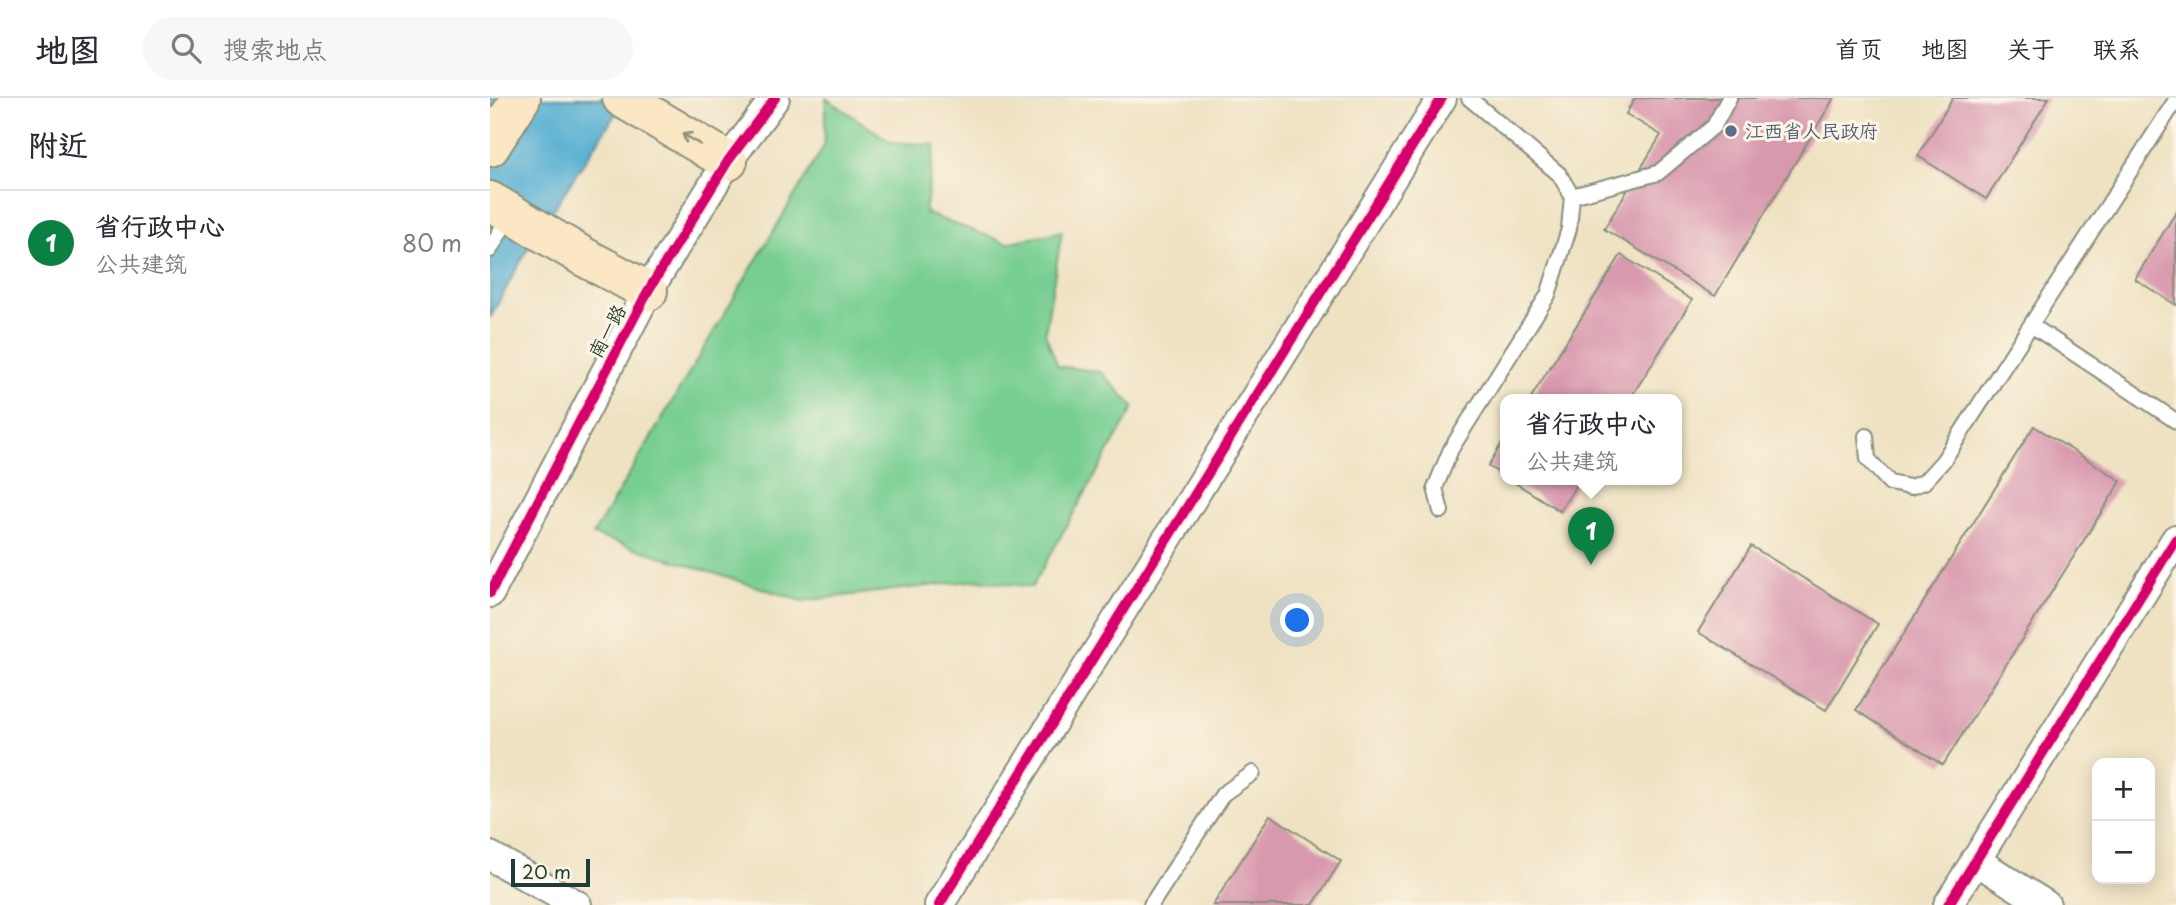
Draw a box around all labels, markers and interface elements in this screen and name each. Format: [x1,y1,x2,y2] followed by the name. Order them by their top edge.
[143,17,633,80] search box
[35,23,101,73] text: 地图
[167,29,205,67] icon: search
[223,29,327,68] text: 搜索地点
[1835,30,1883,66] text: 首页
[1921,30,1969,66] text: 地图
[2007,30,2055,66] text: 关于
[2093,30,2141,66] text: 联系
[1745,116,1878,144] place label: 江西省人民政府
[28,121,88,166] text: 附近
[1723,123,1739,139] marker: 江西省人民政府
[682,131,702,145] one-way arrow
[95,206,225,245] text: 省行政中心
[46,225,57,260] text: 1
[402,225,462,260] text: 80 m
[95,245,187,280] text: 公共建筑
[580,299,632,362] street label: 南一路
[1500,394,1682,485] popup
[1526,403,1656,442] text: 省行政中心
[1526,442,1618,477] text: 公共建筑
[1568,507,1614,565] pin: 1
[1280,603,1314,637] your location
[2092,758,2155,884] map controls
[2092,758,2155,821] button: +
[2092,821,2155,884] button: −
[511,856,590,888] scale bar
[522,857,571,885] text: 20 m

